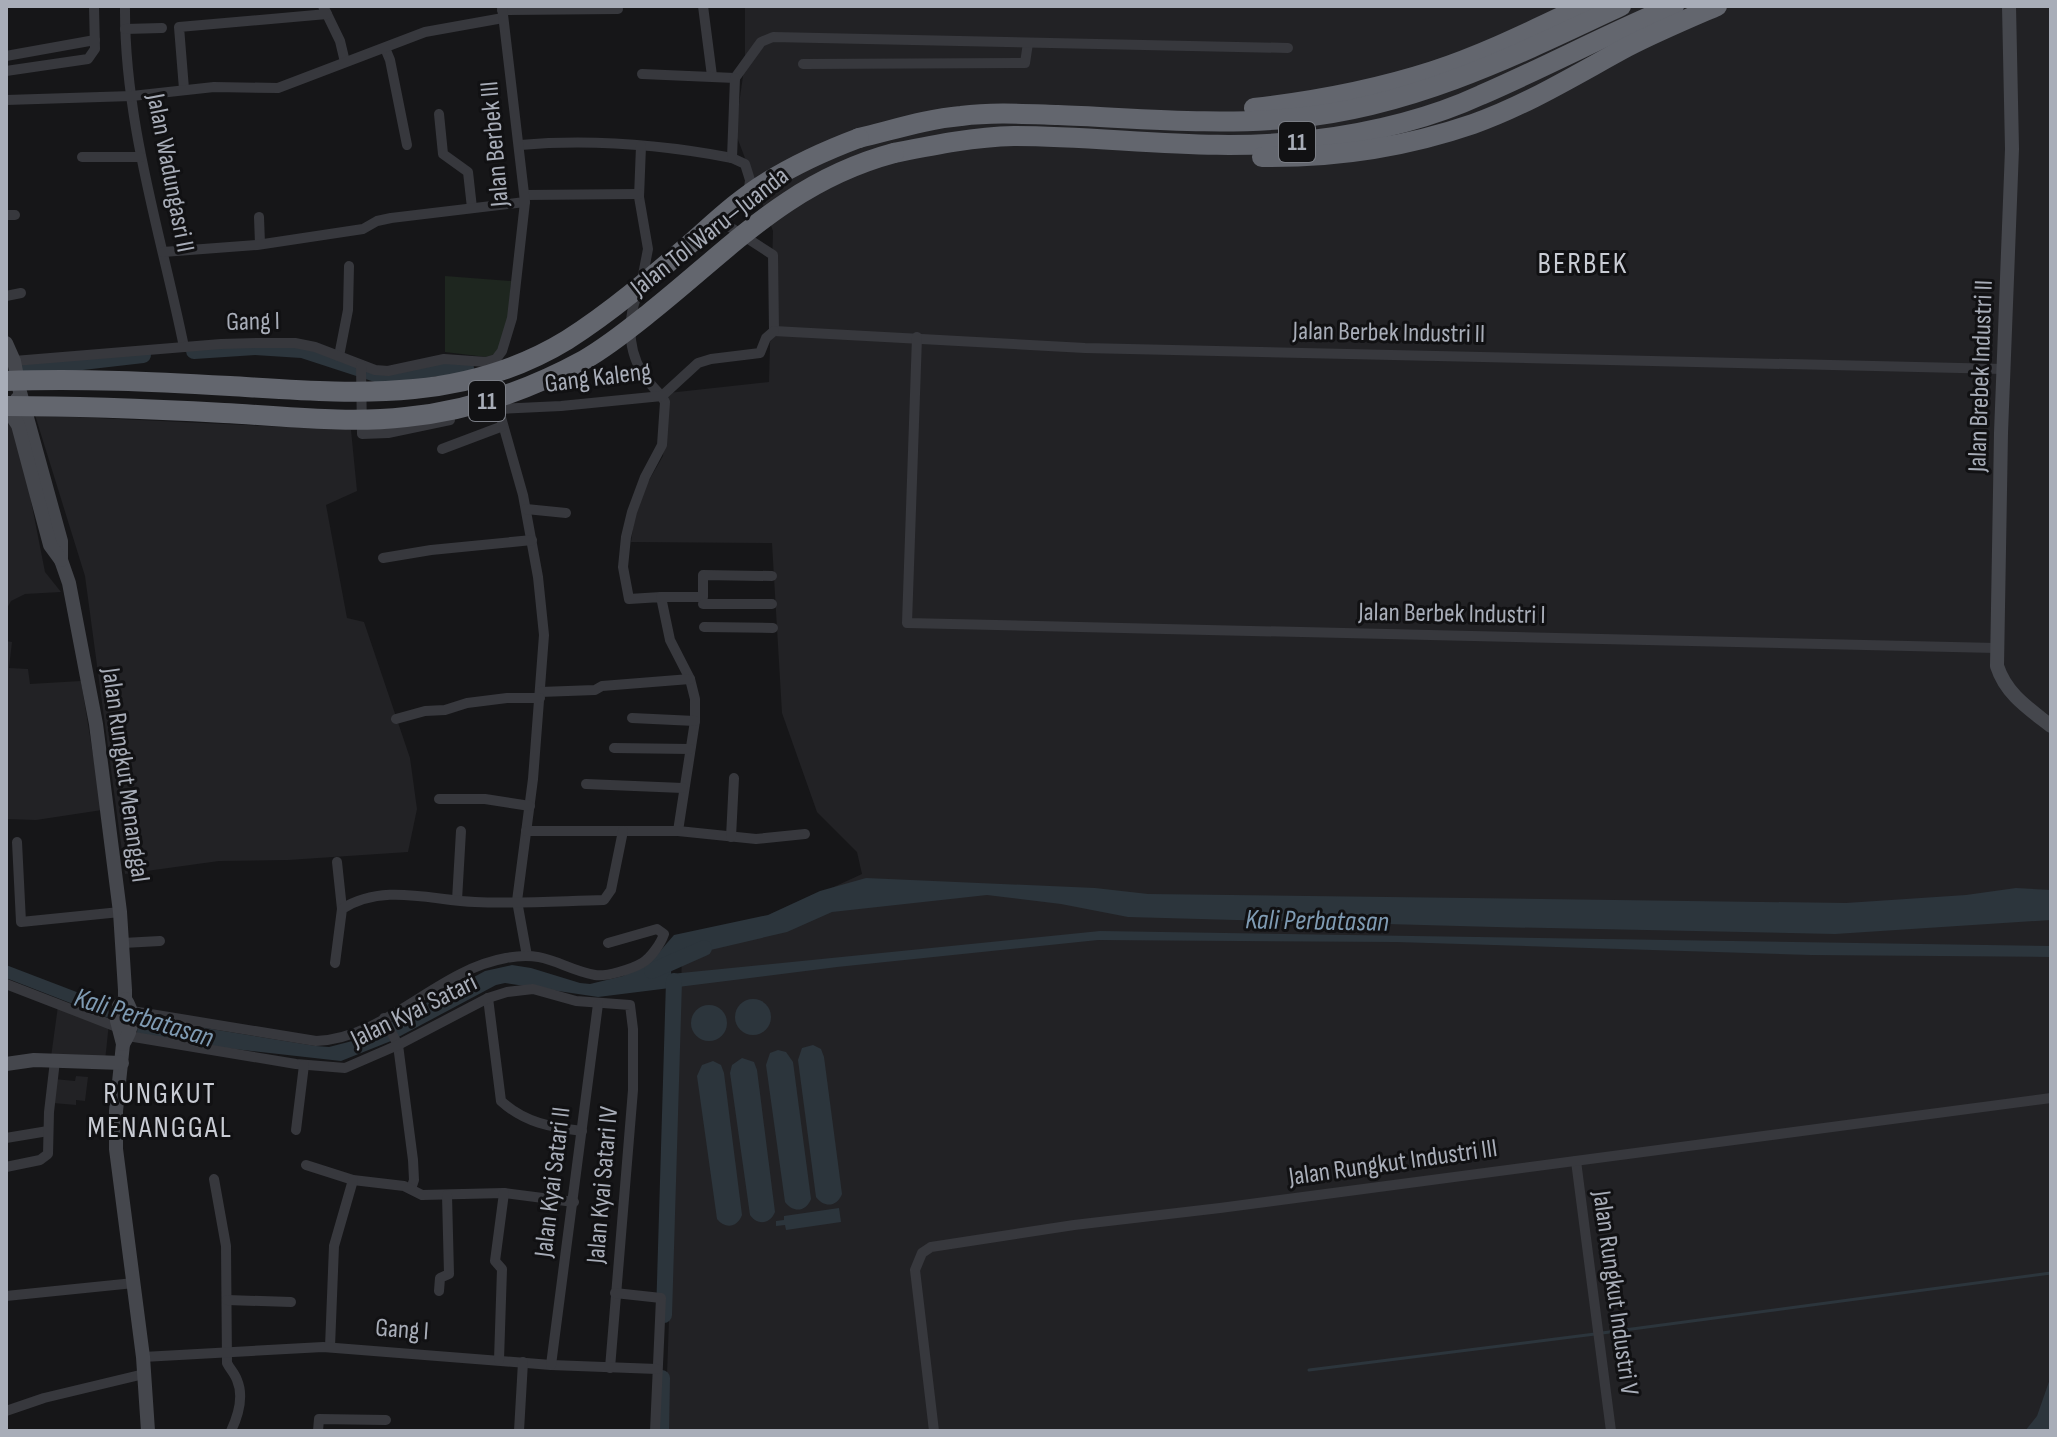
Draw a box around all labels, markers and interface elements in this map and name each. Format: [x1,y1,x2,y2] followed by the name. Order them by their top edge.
[474,80,516,209] street label: Jalan Berbek III
[139,90,201,255] street label: Jalan Wadungasri II
[1279,122,1315,162] road number: 11
[624,161,795,304] street label: Jalan Tol Waru–Juanda
[1538,246,1628,282] district label: BERBEK
[1962,279,2000,474] street label: Jalan Brebek Industri II
[226,306,280,338] street label: Gang I
[1291,316,1486,350] street label: Jalan Berbek Industri II
[543,356,653,400] street label: Gang Kaleng
[469,381,505,421] road number: 11
[1357,597,1546,631] street label: Jalan Berbek Industri I
[94,665,155,884] street label: Jalan Rungkut Menanggal
[1245,903,1389,939] water label: Kali Perbatasan
[345,967,482,1055] street label: Jalan Kyai Satari
[70,981,218,1055] water label: Kali Perbatasan
[87,1076,233,1146] district label: RUNGKUT MENANGGAL
[528,1105,578,1260] street label: Jalan Kyai Satari II
[581,1105,625,1266] street label: Jalan Kyai Satari IV
[1286,1133,1499,1193] street label: Jalan Rungkut Industri III
[1585,1188,1645,1398] street label: Jalan Rungkut Industri V
[374,1313,430,1347] street label: Gang I

